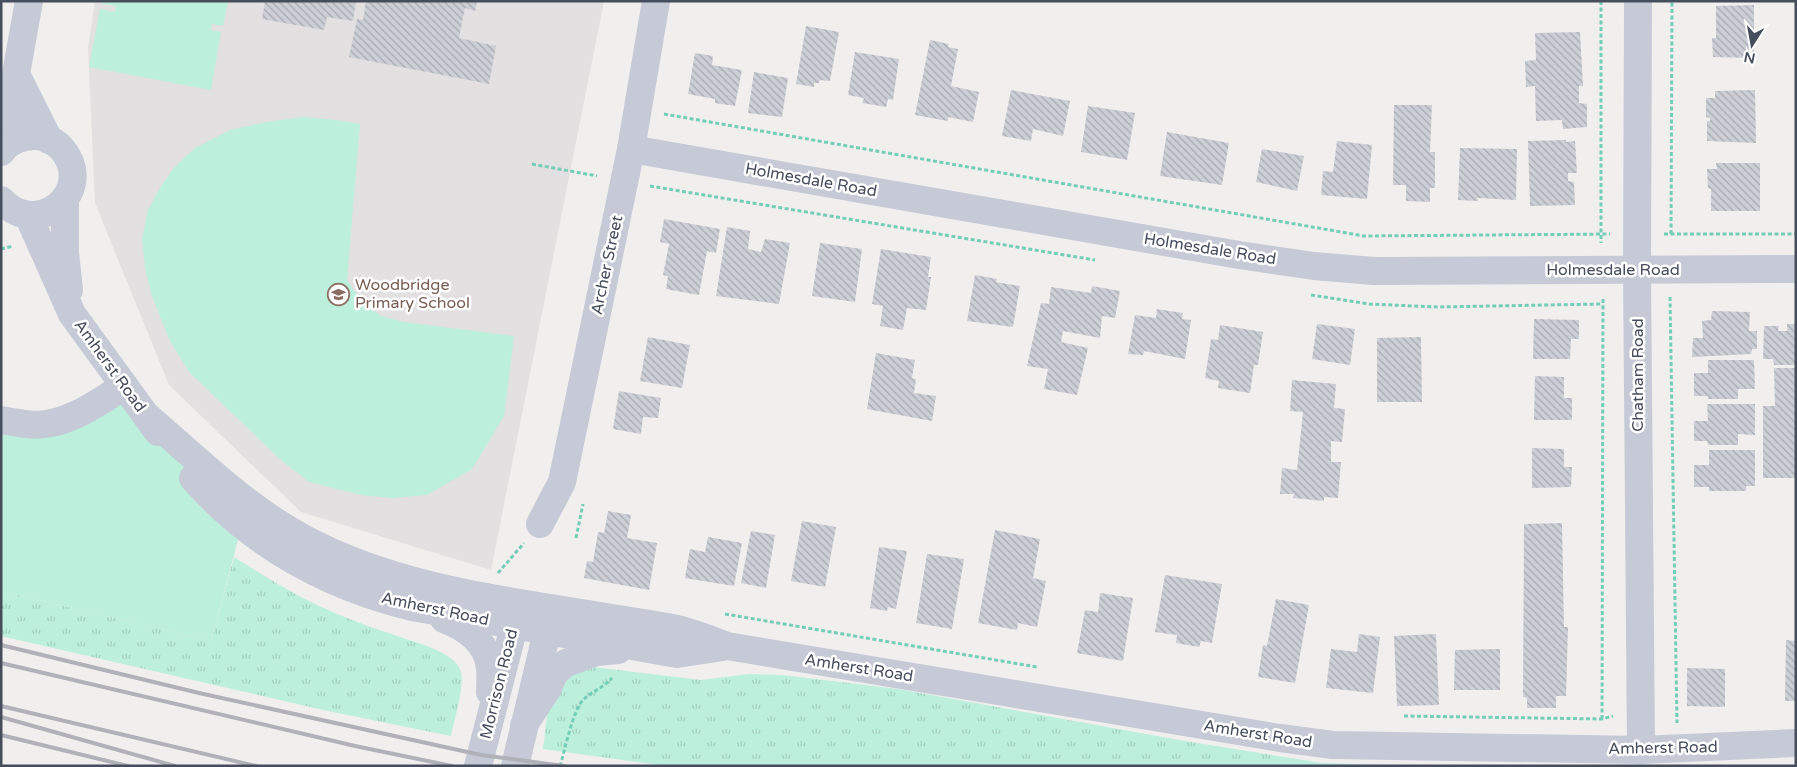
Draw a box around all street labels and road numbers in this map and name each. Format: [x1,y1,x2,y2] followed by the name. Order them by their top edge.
[744,159,878,201] street label: Holmesdale Road
[587,213,627,317] street label: Archer Street
[1143,229,1277,269] street label: Holmesdale Road
[1546,260,1680,280] street label: Holmesdale Road
[70,316,150,416] street label: Amherst Road
[1628,318,1648,432] street label: Chatham Road
[379,588,491,630] street label: Amherst Road
[476,627,522,741] street label: Morrison Road
[803,650,915,686] street label: Amherst Road
[1202,716,1314,752] street label: Amherst Road
[1608,737,1718,759] street label: Amherst Road

